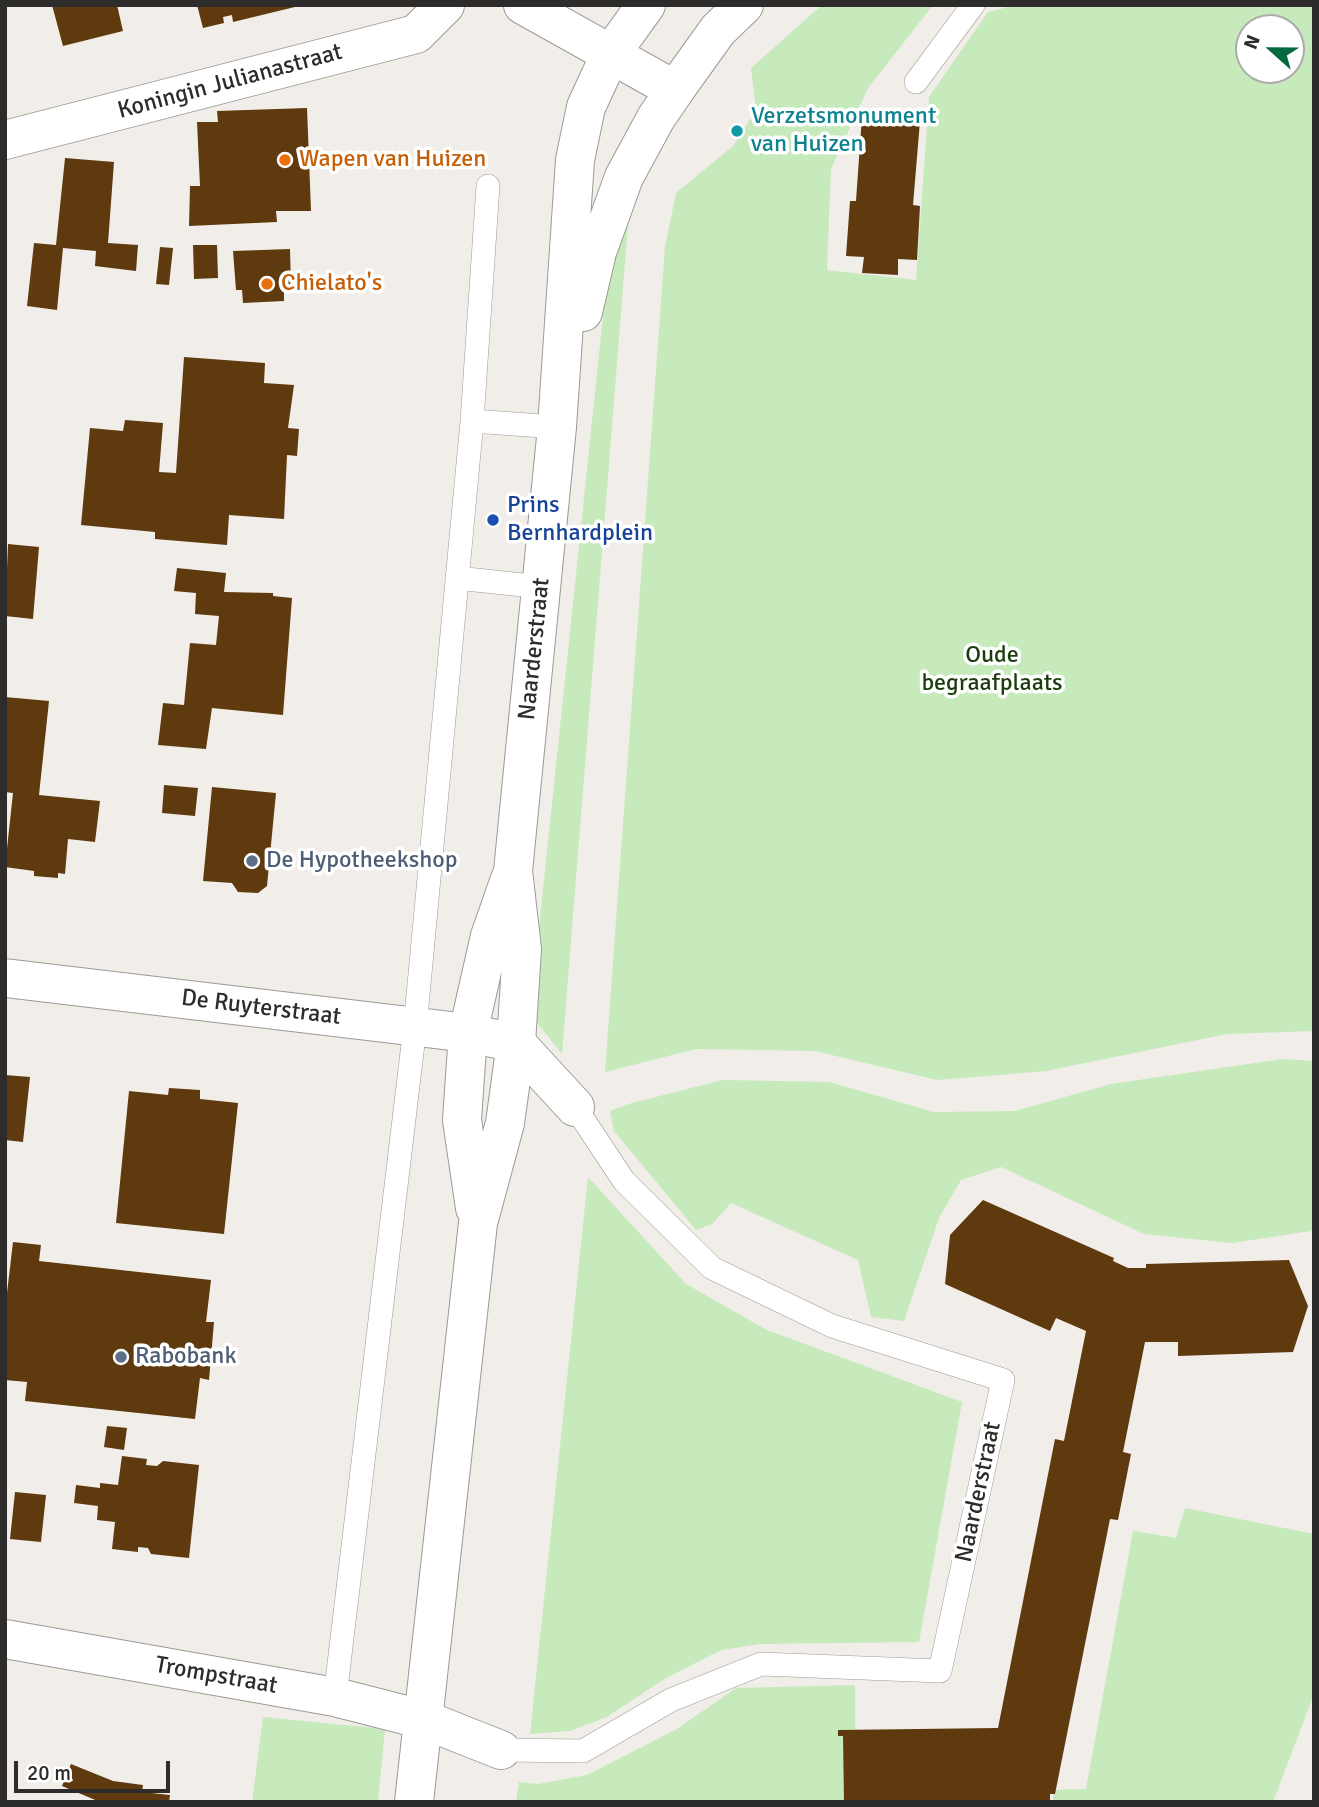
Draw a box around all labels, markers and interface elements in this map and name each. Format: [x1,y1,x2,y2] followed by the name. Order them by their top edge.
[1235,14,1305,84] north arrow
[1239,32,1266,53] text: N
[115,38,345,126] street label: Koningin Julianastraat
[751,103,936,159] place label: Verzetsmonument van Huizen
[729,123,745,139] marker: Verzetsmonument van Huizen
[299,146,486,174] place label: Wapen van Huizen
[277,152,293,168] marker: Wapen van Huizen
[281,270,382,298] place label: Chielato's
[259,276,275,292] marker: Chielato's
[507,492,653,548] place label: Prins Bernhardplein
[485,512,501,528] marker: Prins Bernhardplein
[513,576,557,722] street label: Naarderstraat
[921,642,1063,698] park label: Oude begraafplaats
[266,847,458,875] place label: De Hypotheekshop
[244,853,260,869] marker: De Hypotheekshop
[180,984,342,1032] street label: De Ruyterstraat
[135,1343,237,1371] place label: Rabobank
[113,1349,129,1365] marker: Rabobank
[950,1419,1008,1565] street label: Naarderstraat
[153,1651,279,1701] street label: Trompstraat
[18,1748,173,1792] scale bar
[27,1760,71,1786] text: 20 m

